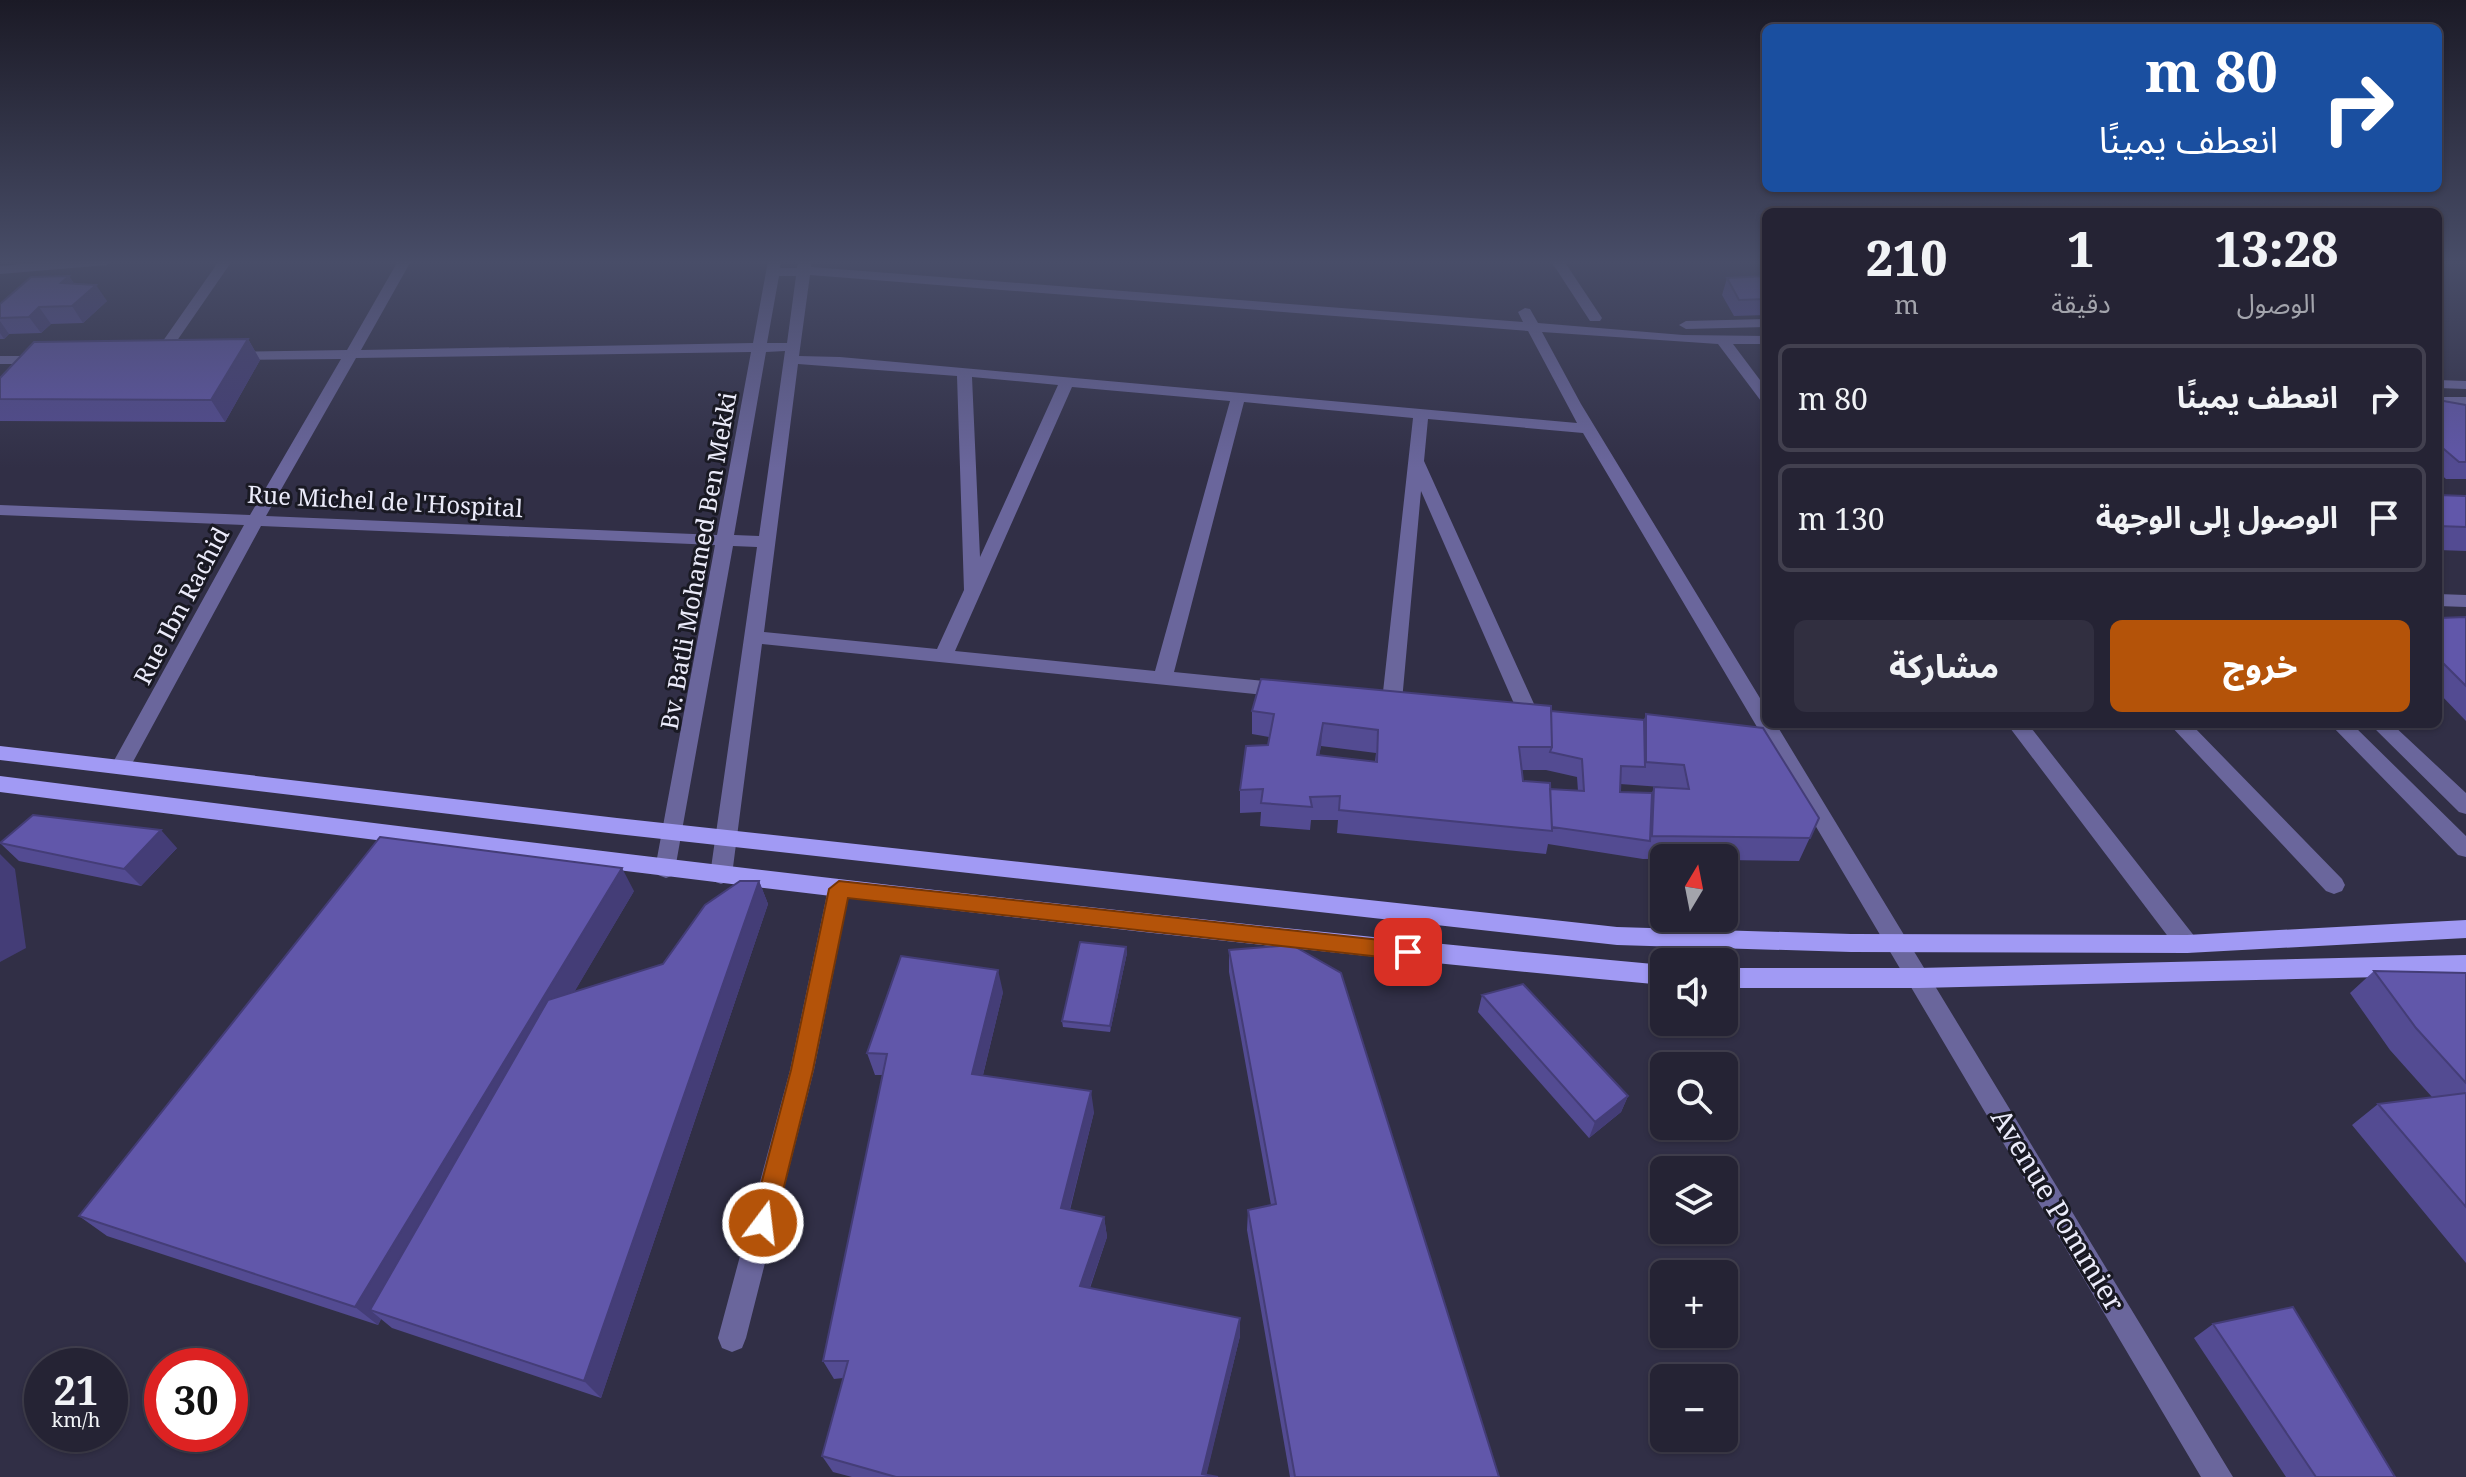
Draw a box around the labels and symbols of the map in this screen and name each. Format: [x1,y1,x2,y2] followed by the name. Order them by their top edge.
[652,389,744,732] street label: Bv. Batli Mohamed Ben Mekki
[246,477,524,524] street label: Rue Michel de l'Hospital
[125,520,236,690] street label: Rue Ibn Rachid
[1650,844,1738,932] north arrow
[1374,918,1442,986] pin
[1983,1101,2134,1318] street label: Avenue Pommier
[721,1181,805,1265] position arrow
[144,1348,248,1452] speed limit sign: 30

